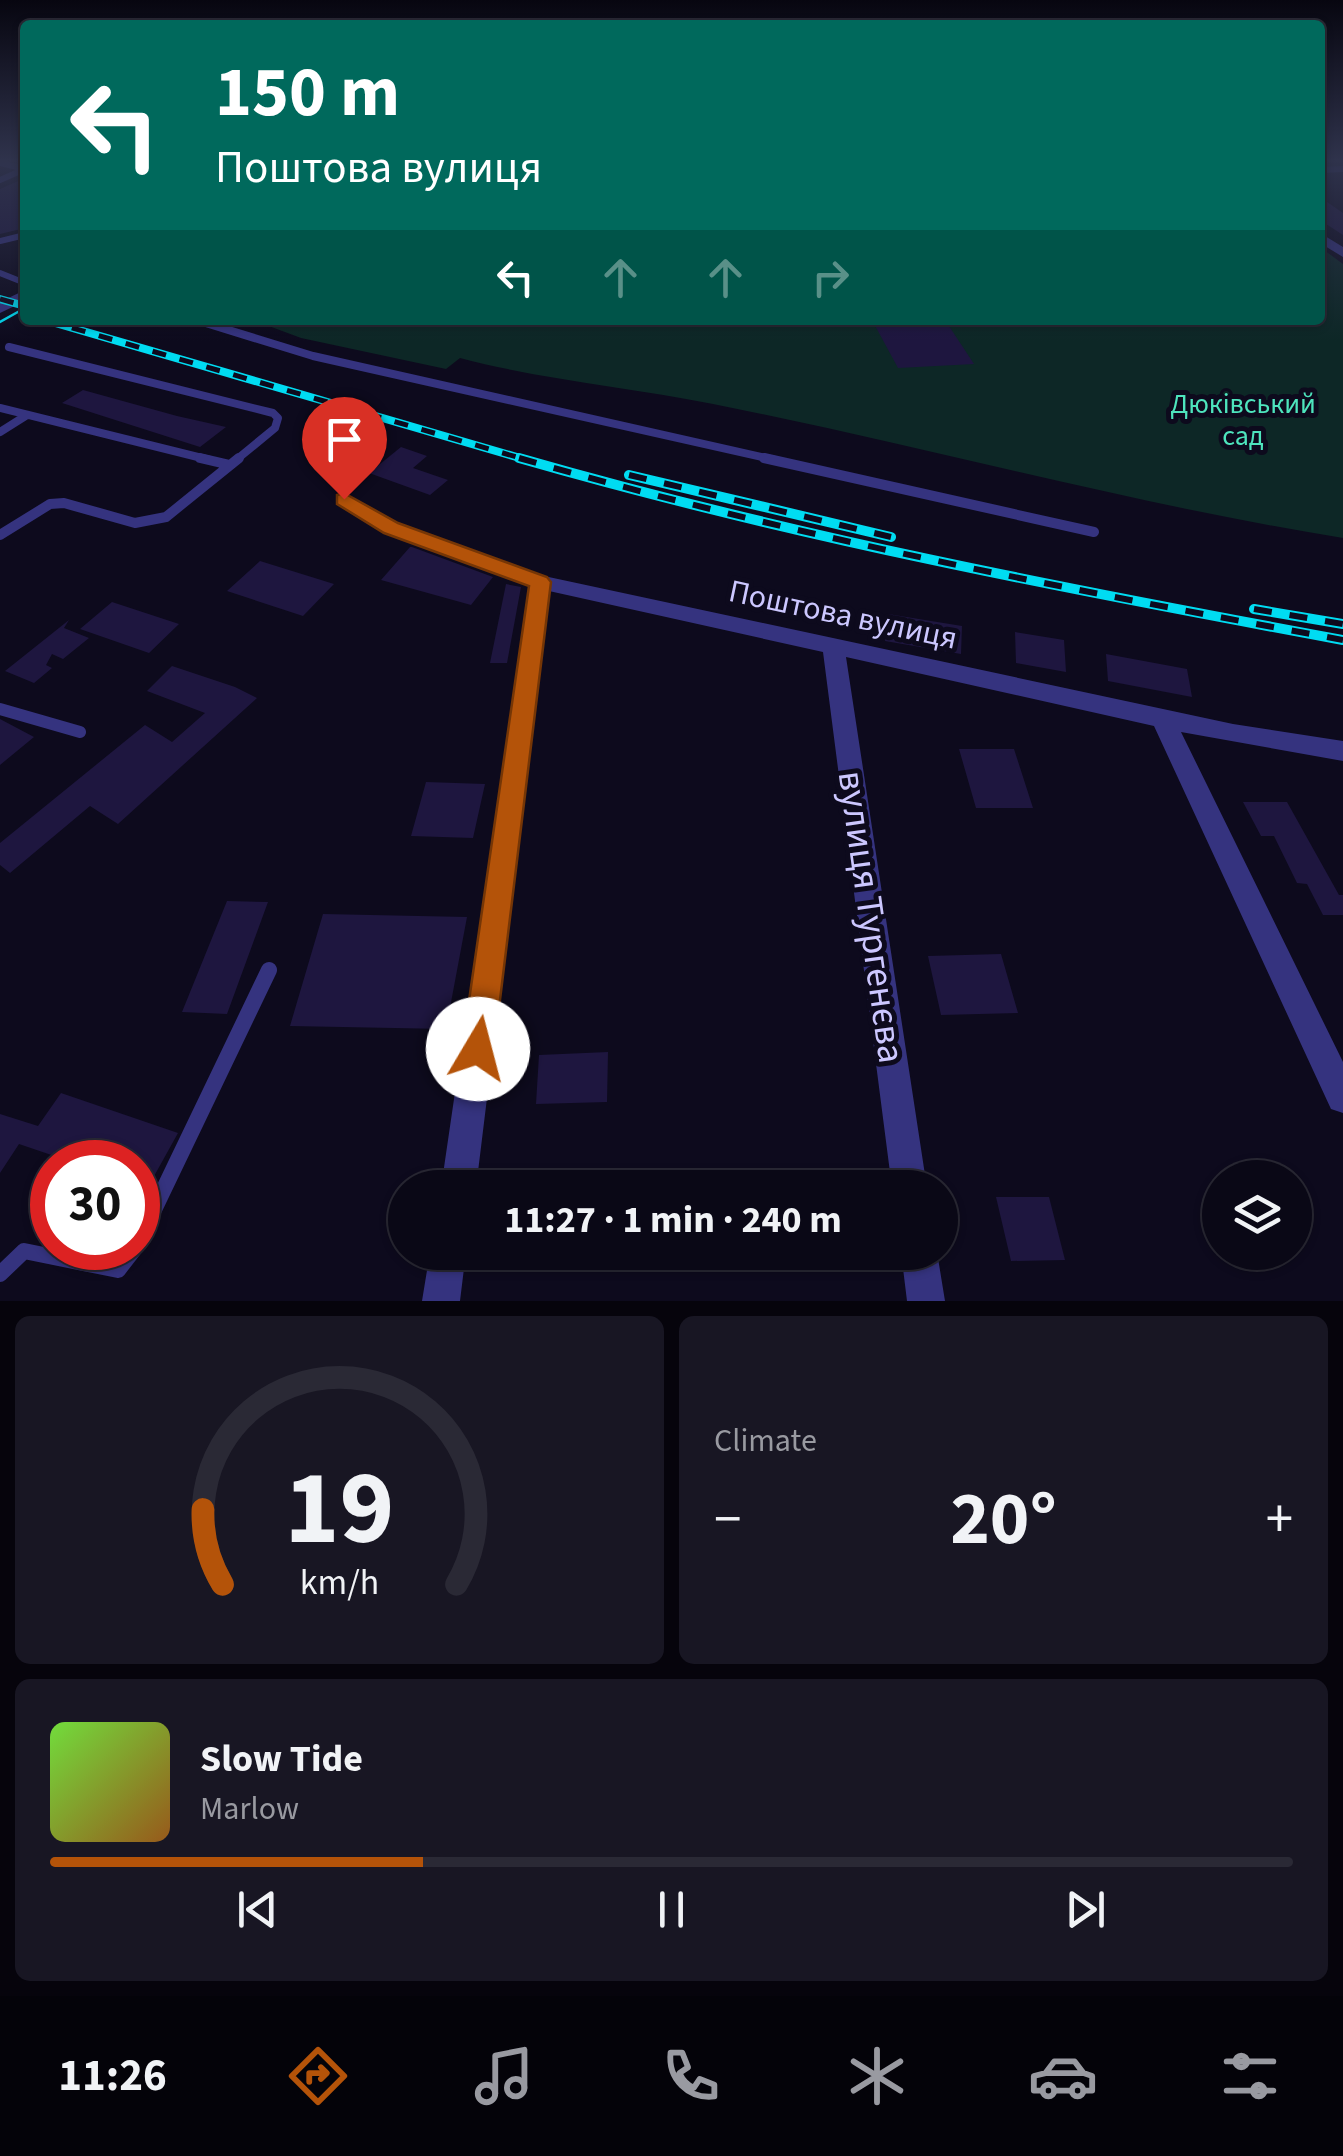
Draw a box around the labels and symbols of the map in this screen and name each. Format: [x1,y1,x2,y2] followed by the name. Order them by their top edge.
[1170,384,1316,456] park label: Дюківський сад
[302,397,387,500] pin
[724,568,962,662] street label: Поштова вулиця
[824,767,918,1067] street label: вулиця Тургенєва
[426,997,530,1101] position arrow
[30,1140,160,1270] speed limit sign: 30

